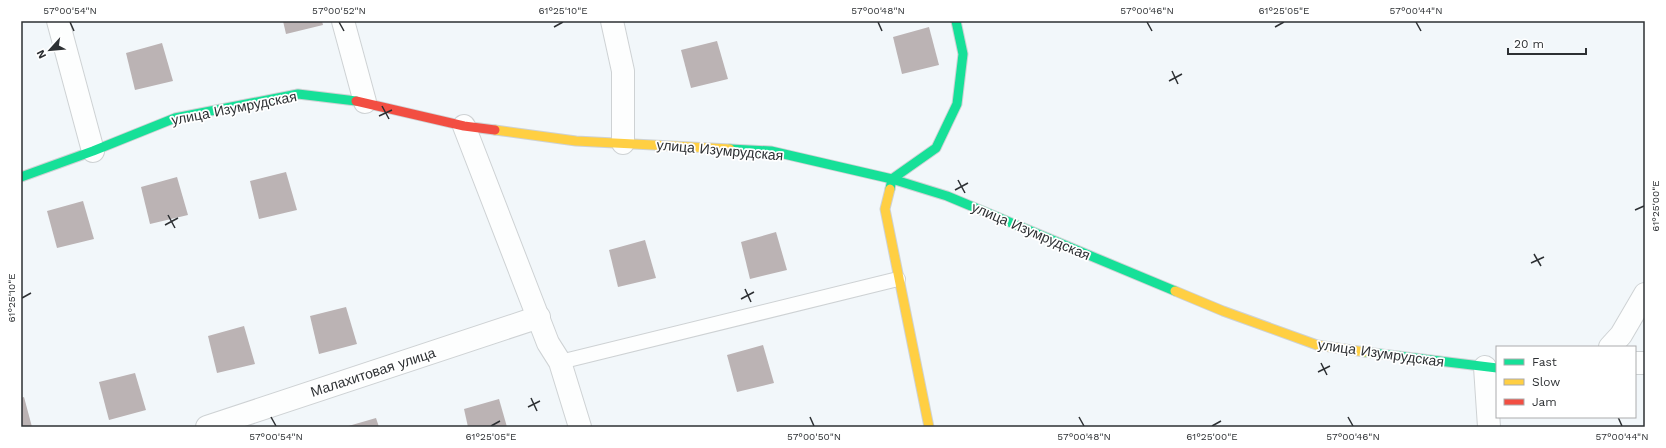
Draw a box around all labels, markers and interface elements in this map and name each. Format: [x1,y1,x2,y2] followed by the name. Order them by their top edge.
[43,5,97,16] text: 57°00'54"N
[312,5,366,16] text: 57°00'52"N
[538,5,588,16] text: 61°25'10"E
[851,5,905,16] text: 57°00'48"N
[1120,5,1174,16] text: 57°00'46"N
[1258,5,1310,16] text: 61°25'05"E
[1390,5,1443,16] text: 57°00'44"N
[30,30,70,70] north arrow
[1508,30,1586,56] scale bar
[1514,37,1544,51] text: 20 m
[34,48,49,61] text: N
[170,88,298,128] street label: улица Изумрудская
[656,136,784,164] street label: улица Изумрудская
[1650,180,1661,232] text: 61°25'00"E
[969,199,1093,263] street label: улица Изумрудская
[6,273,17,323] text: 61°25'10"E
[1317,336,1445,370] street label: улица Изумрудская
[309,344,438,400] street label: Малахитовая улица
[1496,346,1636,418] legend
[1532,355,1557,369] text: Fast
[1532,375,1560,389] text: Slow
[1532,395,1557,409] text: Jam
[249,431,303,442] text: 57°00'54"N
[465,431,517,442] text: 61°25'05"E
[787,431,841,442] text: 57°00'50"N
[1057,431,1111,442] text: 57°00'48"N
[1186,431,1238,442] text: 61°25'00"E
[1326,431,1380,442] text: 57°00'46"N
[1596,431,1649,442] text: 57°00'44"N

